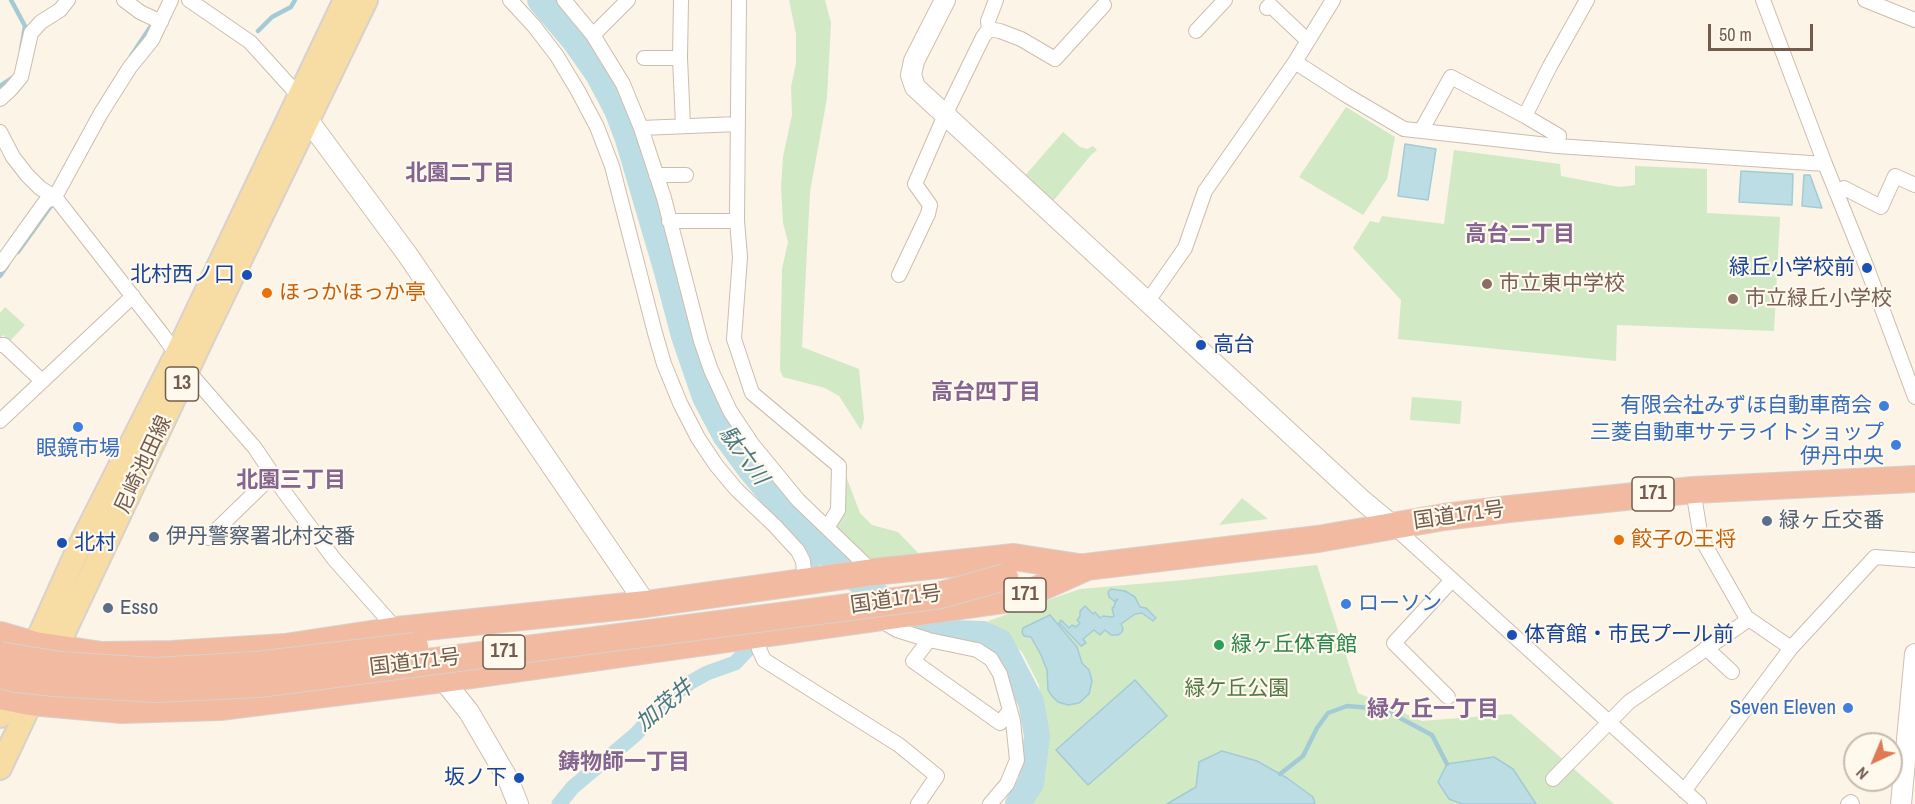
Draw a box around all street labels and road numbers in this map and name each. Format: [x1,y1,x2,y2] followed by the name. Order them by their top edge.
[166,367,198,401] road number: 13
[110,412,178,518] street label: 尼崎池田線
[1632,477,1674,511] road number: 171
[1412,497,1506,535] street label: 国道171号
[1004,578,1046,612] road number: 171
[849,581,943,619] street label: 国道171号
[483,635,525,669] road number: 171
[368,645,462,681] street label: 国道171号

